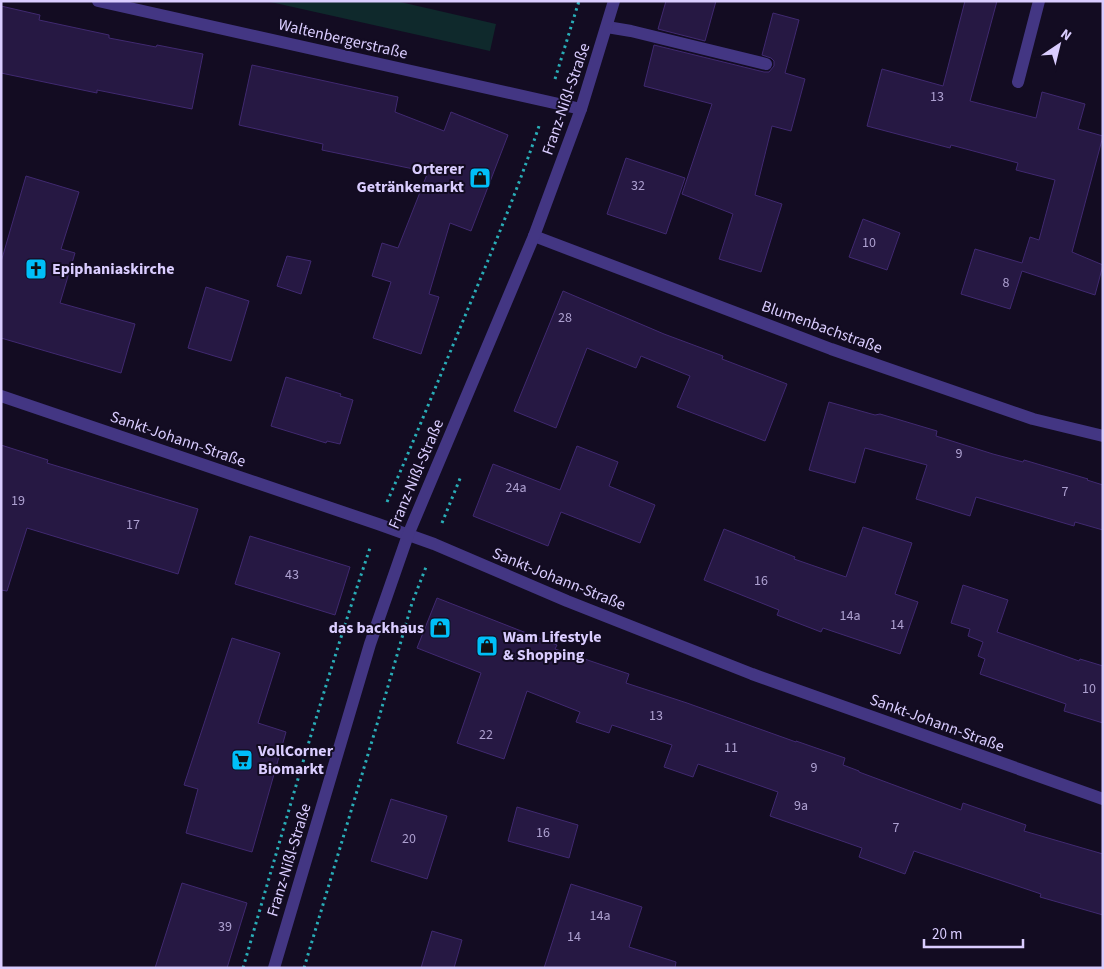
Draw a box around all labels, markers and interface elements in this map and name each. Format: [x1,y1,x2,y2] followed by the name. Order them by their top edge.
[276,13,410,65] street label: Waltenbergerstraße
[1034,20,1084,70] north arrow
[1056,24,1075,46] text: N
[536,40,596,158] street label: Franz-Nißl-Straße
[930,87,944,107] house number: 13
[357,158,465,198] place label: Orterer Getränkemarkt
[468,166,492,190] shop icon: Orterer Getränkemarkt
[631,176,645,196] house number: 32
[862,233,876,253] house number: 10
[24,257,48,281] church icon: Epiphaniaskirche
[52,258,174,280] place label: Epiphaniaskirche
[1003,273,1010,293] house number: 8
[759,295,885,359] street label: Blumenbachstraße
[558,308,572,328] house number: 28
[107,406,249,473] street label: Sankt-Johann-Straße
[383,416,449,532] street label: Franz-Nißl-Straße
[956,444,963,464] house number: 9
[506,478,526,498] house number: 24a
[1062,482,1069,502] house number: 7
[11,491,25,511] house number: 19
[126,515,140,535] house number: 17
[489,542,629,616] street label: Sankt-Johann-Straße
[285,565,299,585] house number: 43
[754,571,768,591] house number: 16
[840,606,860,626] house number: 14a
[890,615,904,635] house number: 14
[428,616,452,640] shop icon: das backhaus
[329,617,424,639] place label: das backhaus
[503,626,602,666] place label: Wam Lifestyle & Shopping
[475,634,499,658] shop icon: Wam Lifestyle & Shopping
[1082,679,1096,699] house number: 10
[867,688,1007,758] street label: Sankt-Johann-Straße
[649,706,663,726] house number: 13
[479,725,493,745] house number: 22
[724,738,738,758] house number: 11
[257,740,334,780] place label: VollCorner Biomarkt
[230,748,254,772] supermarket icon: VollCorner Biomarkt
[811,758,818,778] house number: 9
[794,796,808,816] house number: 9a
[261,801,317,919] street label: Franz-Nißl-Straße
[893,818,900,838] house number: 7
[536,823,550,843] house number: 16
[402,829,416,849] house number: 20
[590,906,610,926] house number: 14a
[924,916,1023,948] scale bar
[218,917,232,937] house number: 39
[932,924,962,945] text: 20 m
[567,927,581,947] house number: 14

